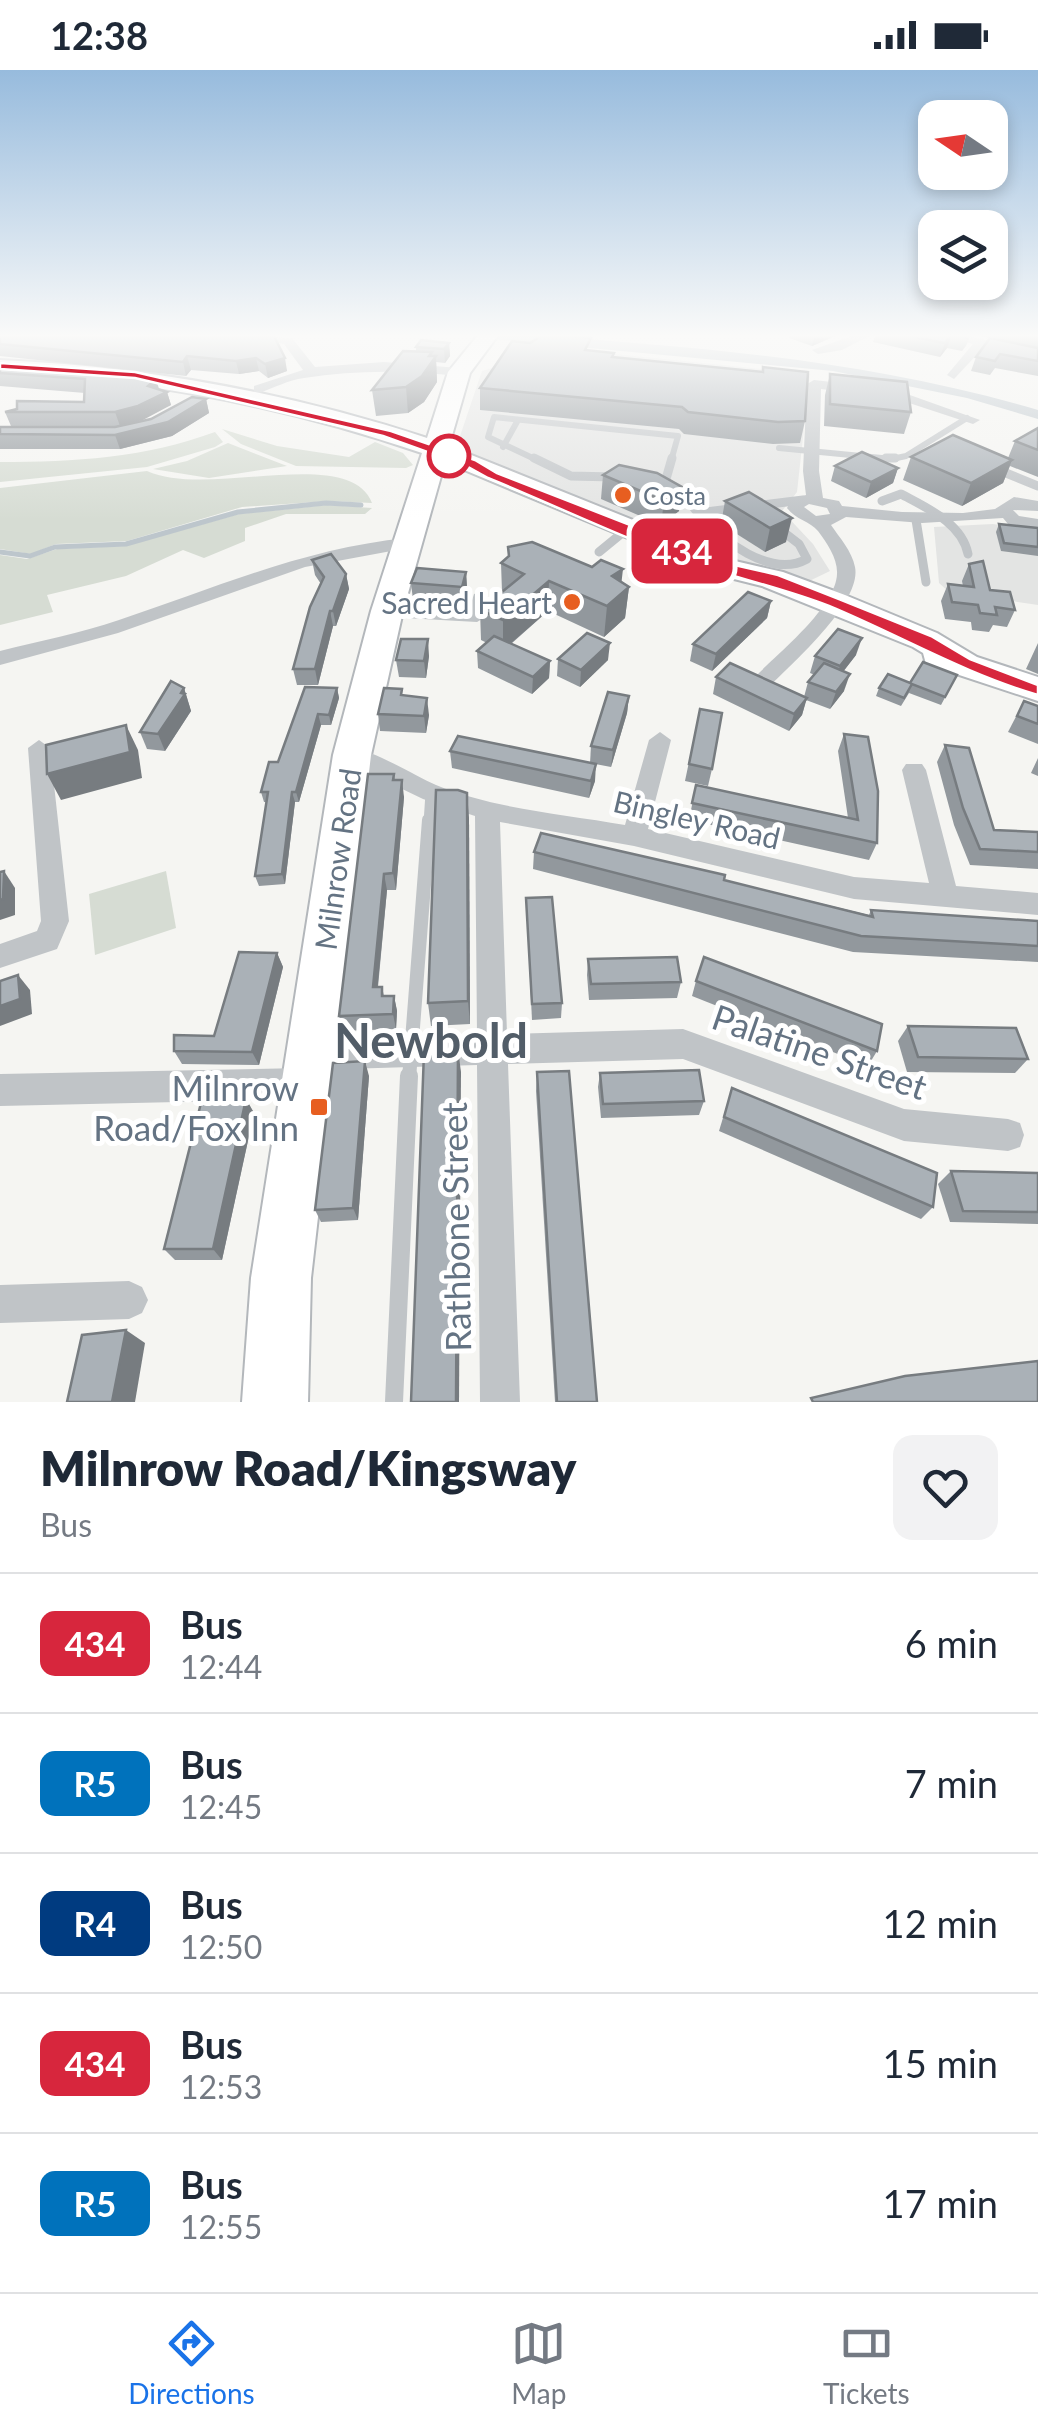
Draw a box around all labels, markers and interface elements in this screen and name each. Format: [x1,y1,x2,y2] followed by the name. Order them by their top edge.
[50,12,148,58] text: 12:38
[918,100,1008,190] north arrow
[918,100,1008,300] map controls
[918,210,1008,300] button: layers
[428,435,470,477] unlabelled marker
[643,480,706,510] place label: Costa
[612,484,634,506] marker: Costa
[624,518,740,584] line badge: 434
[652,530,712,572] text: 434
[381,584,552,620] place label: Sacred Heart
[561,591,583,613] marker: Sacred Heart
[306,766,368,952] street label: Milnrow Road
[610,782,784,856] street label: Bingley Road
[707,995,933,1107] street label: Palatine Street
[334,1011,528,1068] district label: Newbold
[93,1066,299,1148] place label: Milnrow Road/Fox Inn
[308,1096,330,1118] marker: Milnrow Road/Fox Inn
[432,1101,478,1352] street label: Rathbone Street
[893,1435,998,1540] button: heart
[40,1439,576,1496] text: Milnrow Road/Kingsway
[40,1505,92,1544] text: Bus
[180,1601,243,1647] text: Bus
[905,1620,998,1666] text: 6 min
[65,1622,125,1664] text: 434
[180,1647,262,1686] text: 12:44
[180,1741,243,1787] text: Bus
[905,1760,998,1806] text: 7 min
[74,1762,116,1804] text: R5
[180,1787,262,1826] text: 12:45
[180,1881,243,1927] text: Bus
[883,1900,998,1946] text: 12 min
[74,1902,116,1944] text: R4
[180,1927,262,1966] text: 12:50
[180,2021,243,2067] text: Bus
[883,2040,998,2086] text: 15 min
[65,2042,125,2084] text: 434
[180,2067,262,2106] text: 12:53
[180,2161,243,2207] text: Bus
[883,2180,998,2226] text: 17 min
[74,2182,116,2224] text: R5
[180,2207,262,2246] text: 12:55
[128,2316,255,2410] tab: Directions
[511,2316,566,2410] tab: Map
[823,2316,910,2410] tab: Tickets

